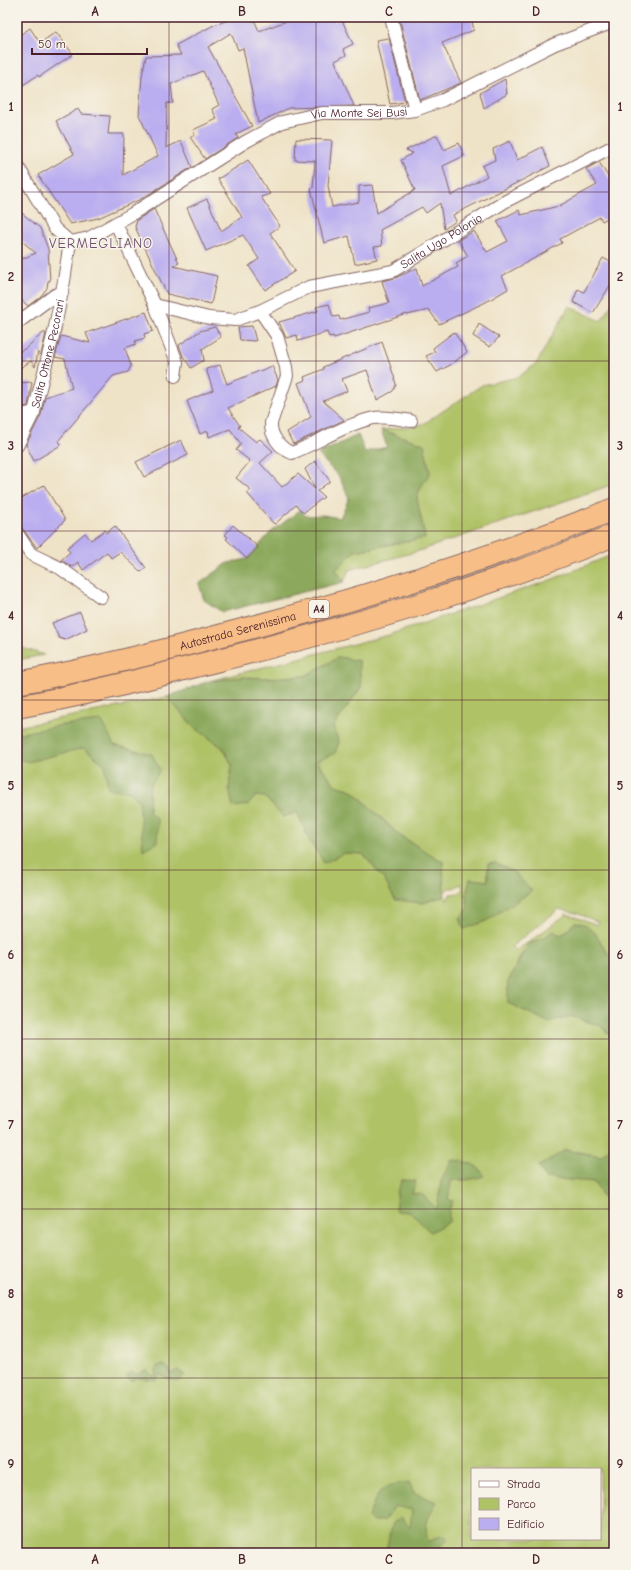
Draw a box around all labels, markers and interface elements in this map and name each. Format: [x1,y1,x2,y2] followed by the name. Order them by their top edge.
[91,4,99,19] text: A
[238,4,246,19] text: B
[385,4,393,19] text: C
[532,4,540,19] text: D
[32,30,147,56] scale bar
[38,37,66,51] text: 50 m
[8,99,14,114] text: 1
[617,99,623,114] text: 1
[310,104,408,122] street label: Via Monte Sei Busi
[398,210,485,272] street label: Salita Ugo Polonio
[49,235,153,252] district label: VERMEGLIANO
[8,269,14,284] text: 2
[617,269,623,284] text: 2
[28,298,67,410] street label: Salita Ottone Pecorari
[8,438,14,453] text: 3
[617,438,623,453] text: 3
[309,600,329,618] road number: A4
[8,608,14,623] text: 4
[617,608,623,623] text: 4
[178,609,298,653] street label: Autostrada Serenissima
[8,778,15,793] text: 5
[617,778,624,793] text: 5
[8,947,15,962] text: 6
[617,947,624,962] text: 6
[8,1117,14,1132] text: 7
[617,1117,623,1132] text: 7
[8,1286,14,1301] text: 8
[617,1286,623,1301] text: 8
[8,1456,15,1471] text: 9
[617,1456,624,1471] text: 9
[471,1468,601,1540] legend
[507,1477,540,1491] text: Strada
[507,1497,536,1511] text: Parco
[507,1517,544,1531] text: Edificio
[91,1552,99,1567] text: A
[238,1552,246,1567] text: B
[385,1552,393,1567] text: C
[532,1552,540,1567] text: D

